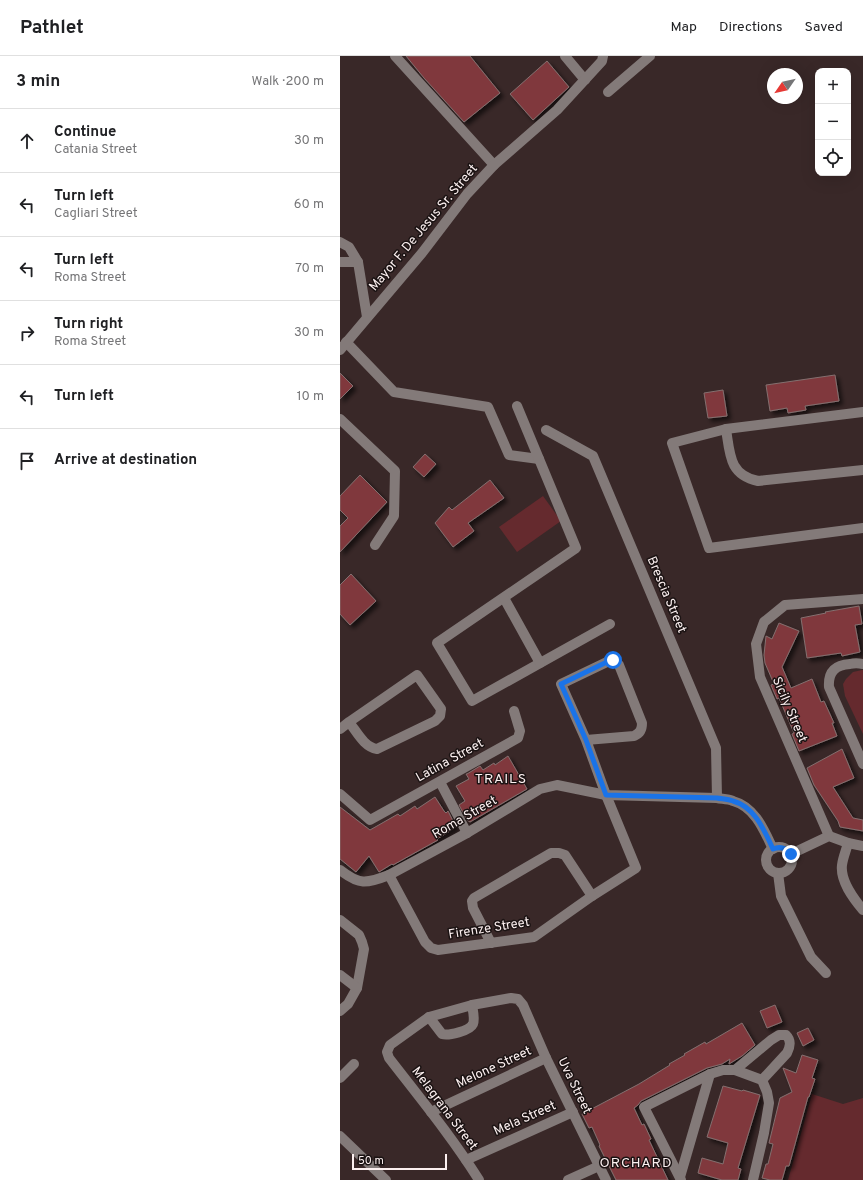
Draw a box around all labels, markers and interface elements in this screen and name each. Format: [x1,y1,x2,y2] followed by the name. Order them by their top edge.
[20,16,84,40] text: Pathlet
[671,19,697,36] text: Map
[719,19,783,36] text: Directions
[805,19,843,36] text: Saved
[767,68,803,104] north arrow
[815,68,851,176] map controls
[815,68,851,104] button: +
[16,71,60,93] text: 3 min
[252,74,324,90] text: Walk · 200 m
[815,104,851,140] button: −
[54,123,116,142] text: Continue
[16,130,38,152] icon: ahead
[294,133,324,149] text: 30 m
[815,140,851,176] button: locate
[54,142,137,158] text: Catania Street
[366,161,482,295] street label: Mayor F. De Jesus Sr. Street
[54,187,114,206] text: Turn left
[16,194,38,216] icon: left
[294,197,324,213] text: 60 m
[54,206,138,222] text: Cagliari Street
[54,251,114,270] text: Turn left
[16,258,38,280] icon: left
[295,261,324,277] text: 70 m
[54,270,126,286] text: Roma Street
[54,315,123,334] text: Turn right
[16,322,38,344] icon: right
[294,325,324,341] text: 30 m
[54,334,126,350] text: Roma Street
[16,386,38,408] icon: left
[54,387,114,406] text: Turn left
[297,389,324,405] text: 10 m
[16,450,38,472] icon: arrive
[54,451,197,470] text: Arrive at destination
[643,554,689,636] street label: Brescia Street
[604,651,622,669] route start
[768,675,810,745] street label: Sicily Street
[413,736,487,786] street label: Latina Street
[475,771,527,788] district label: TRAILS
[430,793,500,843] street label: Roma Street
[782,845,800,863] route end
[447,915,531,943] street label: Firenze Street
[454,1044,534,1092] street label: Melone Street
[553,1055,595,1117] street label: Uva Street
[407,1064,481,1154] street label: Melagrana Street
[491,1098,559,1140] street label: Mela Street
[352,1152,447,1171] scale bar
[358,1154,384,1168] text: 50 m
[600,1155,672,1172] district label: ORCHARD

